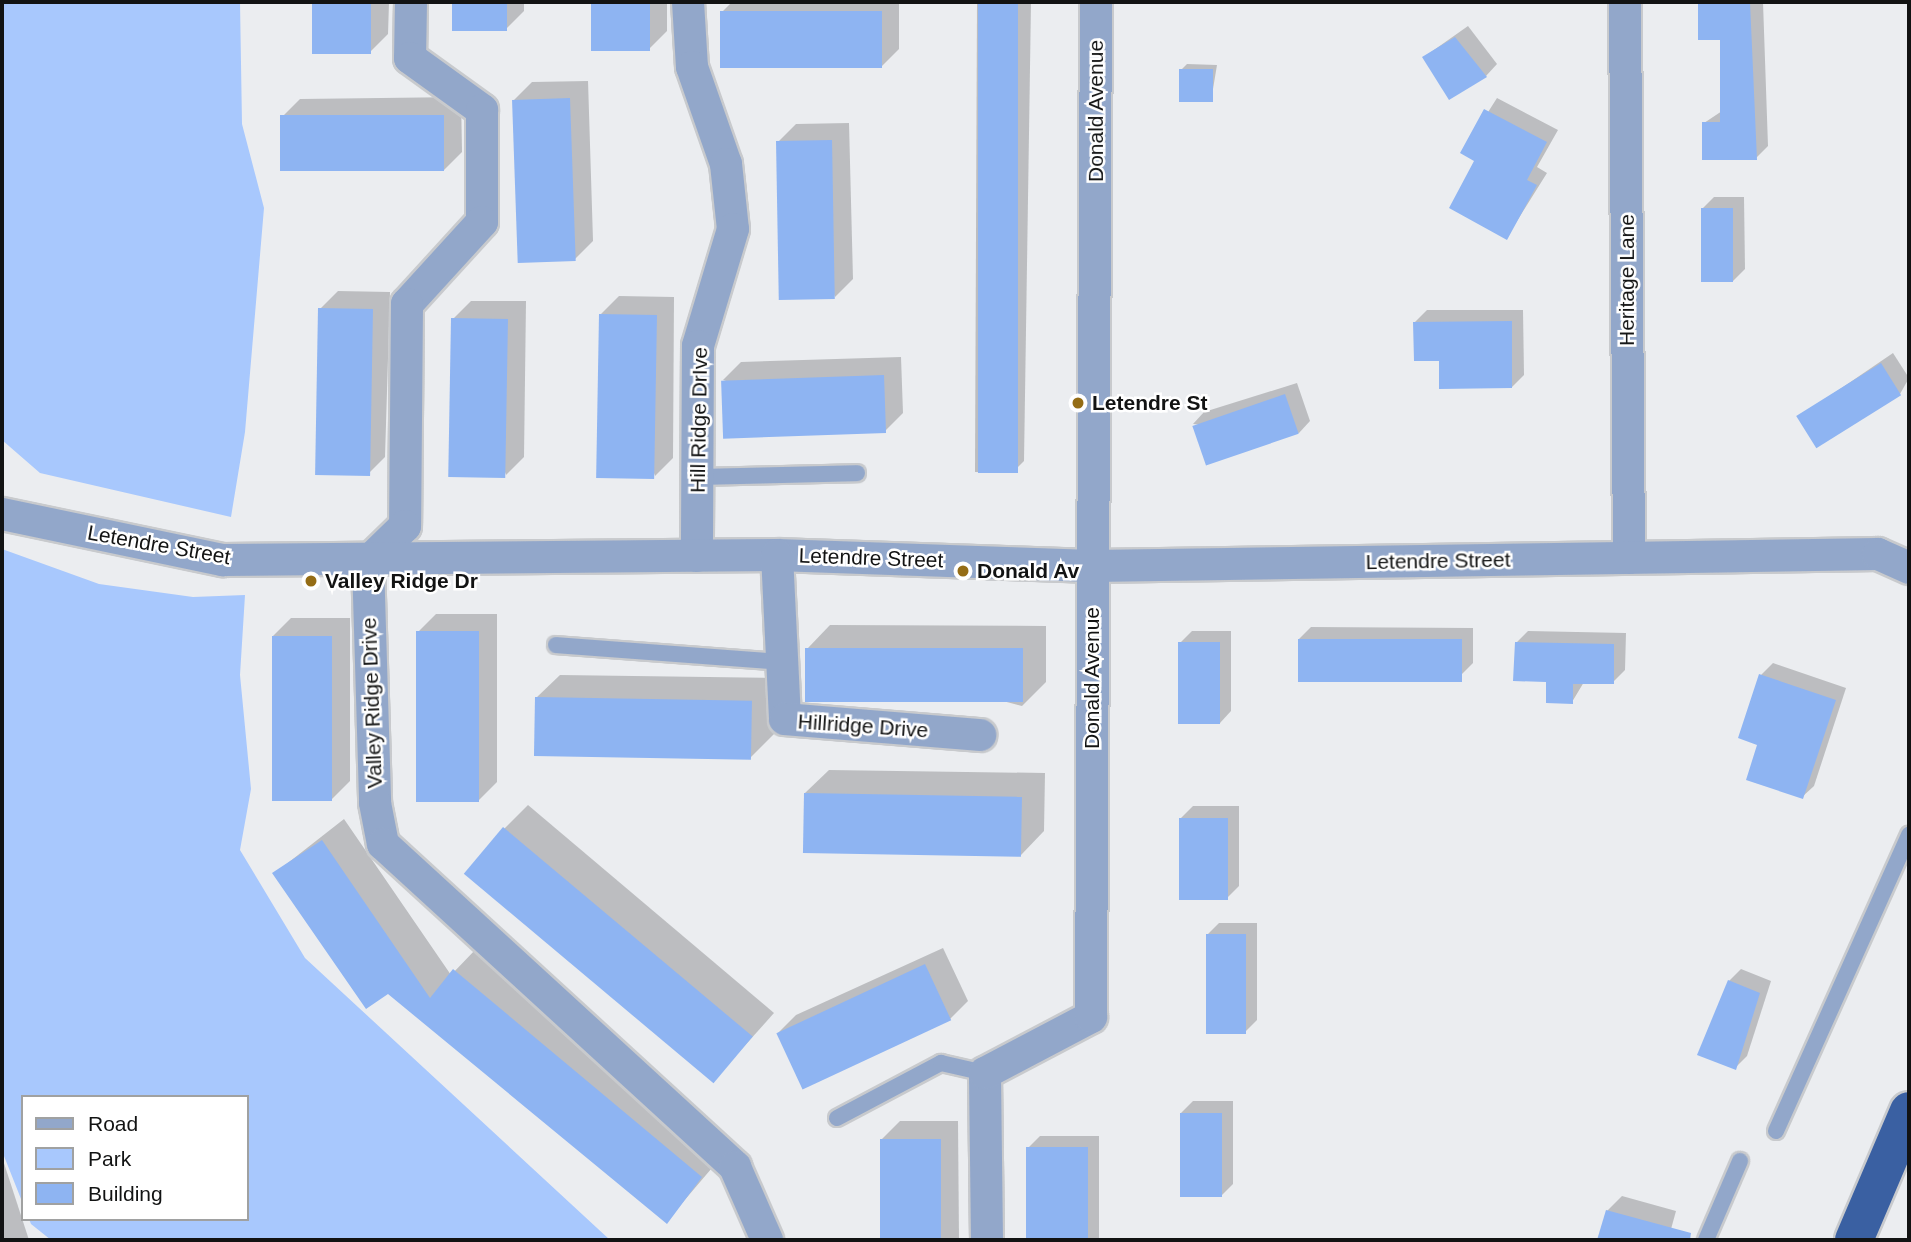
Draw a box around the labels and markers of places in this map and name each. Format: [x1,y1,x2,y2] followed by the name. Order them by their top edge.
[1092,390,1208,416] place label: Letendre St
[1070,395,1086,411] marker: Letendre St
[977,558,1080,584] place label: Donald Av
[955,563,971,579] marker: Donald Av
[325,568,478,594] place label: Valley Ridge Dr
[303,573,319,589] marker: Valley Ridge Dr

